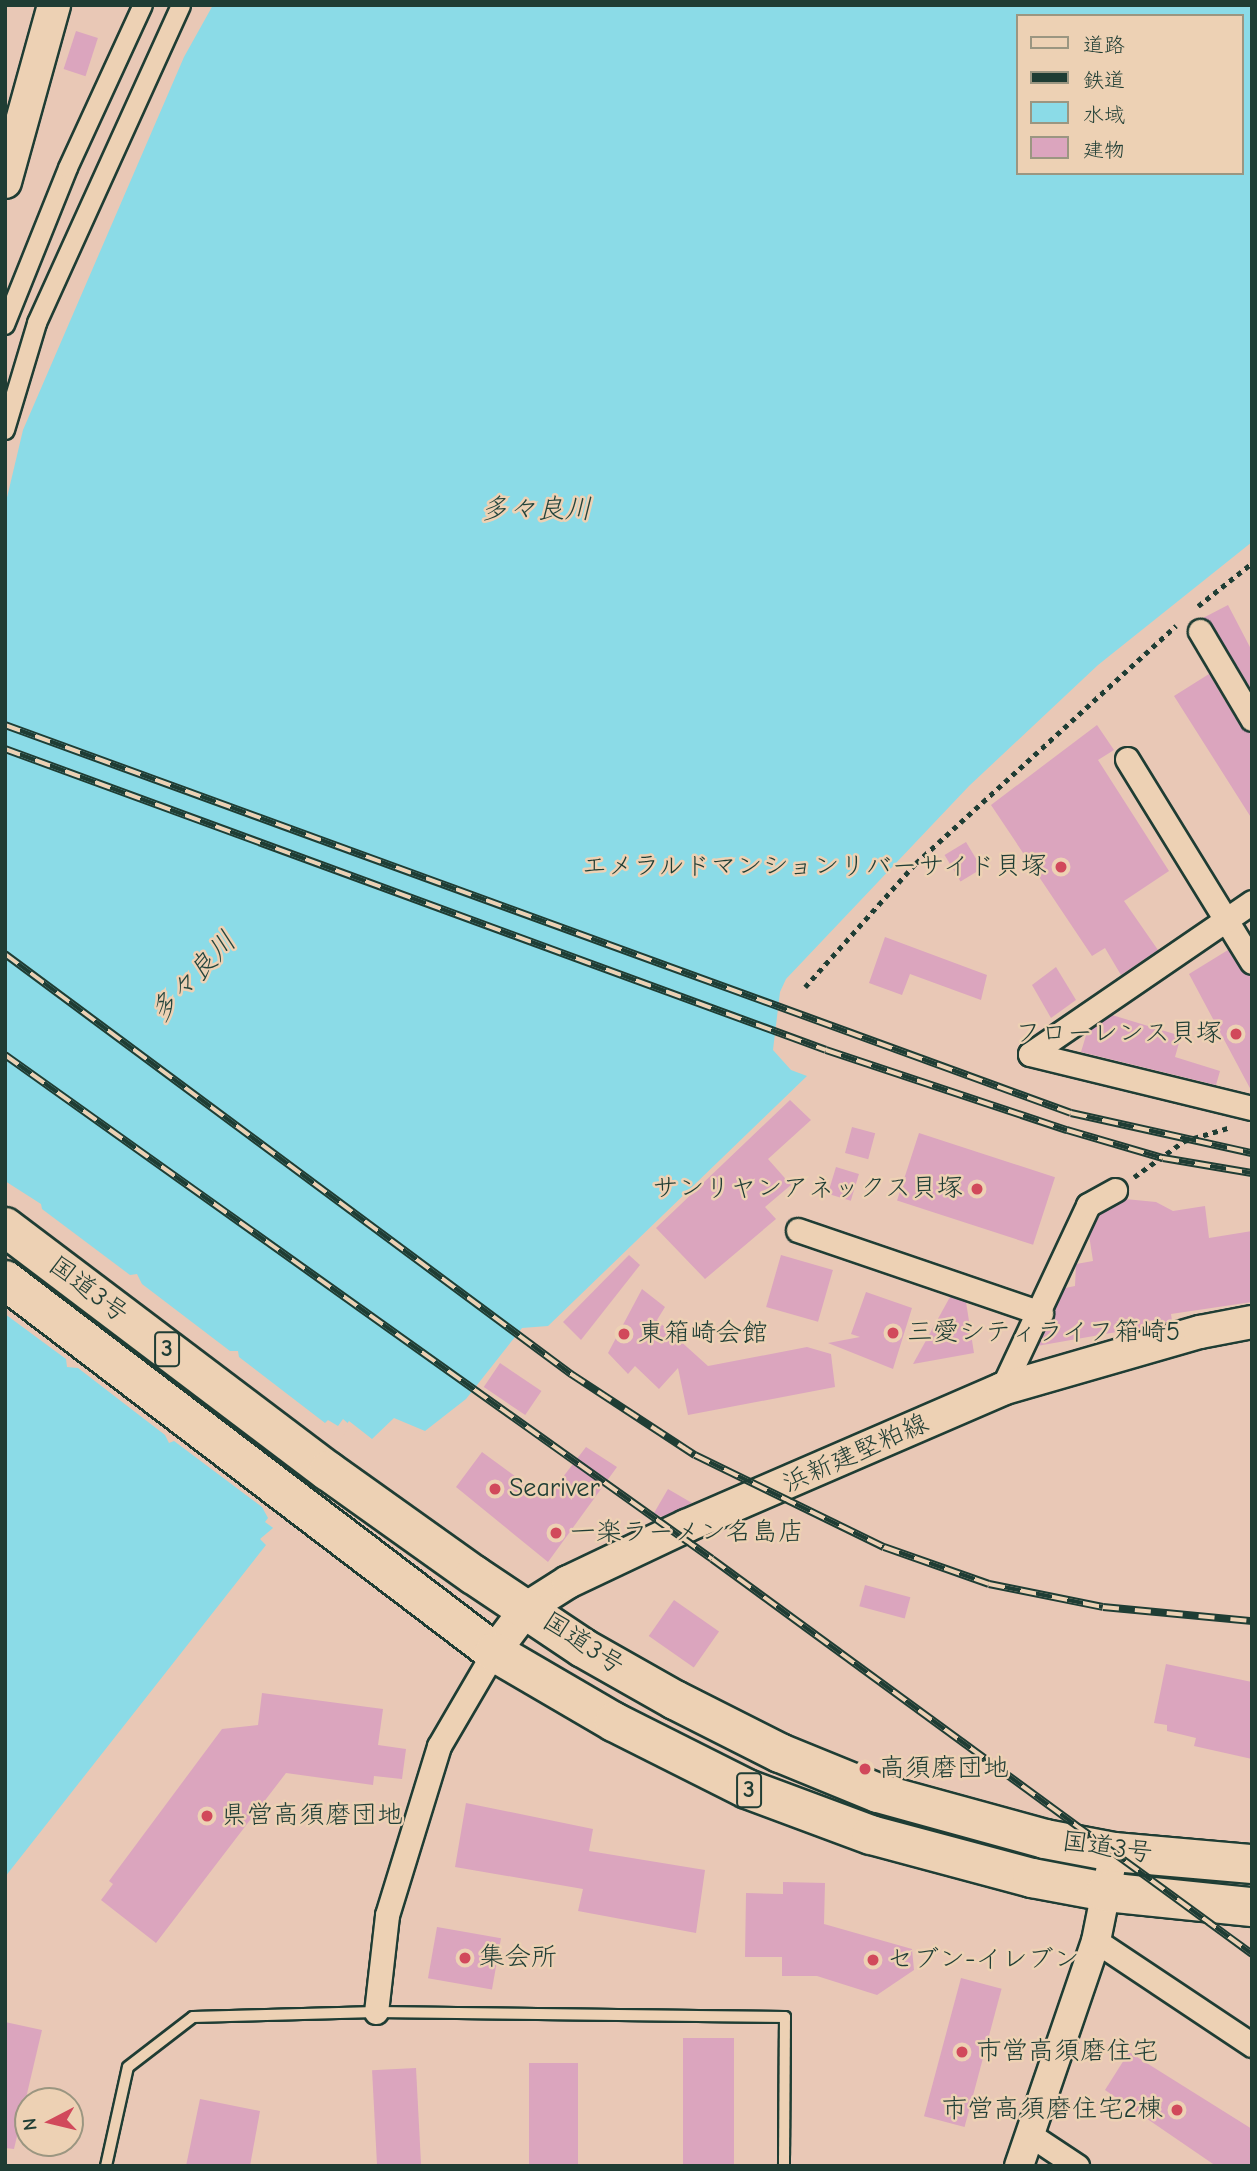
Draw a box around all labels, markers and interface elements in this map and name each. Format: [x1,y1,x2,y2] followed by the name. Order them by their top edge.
[1016,14,1243,175] legend
[1083,33,1125,57] text: 道路
[1083,68,1125,92] text: 鉄道
[1083,103,1125,127] text: 水域
[1083,138,1125,162] text: 建物
[480,492,592,526] water label: 多々良川
[579,851,1047,883] place label: エメラルドマンションリバーサイド貝塚
[1053,859,1069,875] marker: エメラルドマンションリバーサイド貝塚
[143,925,243,1029] water label: 多々良川
[1014,1018,1222,1050] place label: フローレンス貝塚
[1228,1026,1244,1042] marker: フローレンス貝塚
[651,1173,963,1205] place label: サンリヤンアネックス貝塚
[969,1181,985,1197] marker: サンリヤンアネックス貝塚
[42,1250,134,1330] street label: 国道3号
[907,1317,1181,1349] place label: 三愛シティライフ箱崎5
[638,1318,768,1350] place label: 東箱崎会館
[885,1325,901,1341] marker: 三愛シティライフ箱崎5
[616,1326,632,1342] marker: 東箱崎会館
[153,1329,181,1370] road number: 3
[778,1408,934,1500] street label: 浜新建堅粕線
[509,1473,600,1505] place label: Seariver
[487,1481,503,1497] marker: Seariver
[570,1517,804,1549] place label: 一楽ラーメン名島店
[548,1525,564,1541] marker: 一楽ラーメン名島店
[536,1606,630,1682] street label: 国道3号
[879,1753,1009,1785] place label: 高須磨団地
[857,1761,873,1777] marker: 高須磨団地
[735,1770,763,1811] road number: 3
[221,1800,403,1832] place label: 県営高須磨団地
[199,1808,215,1824] marker: 県営高須磨団地
[1060,1826,1154,1870] street label: 国道3号
[479,1942,557,1974] place label: 集会所
[887,1944,1079,1976] place label: セブン-イレブン
[457,1950,473,1966] marker: 集会所
[865,1952,881,1968] marker: セブン-イレブン
[976,2036,1158,2068] place label: 市営高須磨住宅
[954,2044,970,2060] marker: 市営高須磨住宅
[14,2087,84,2157] north arrow
[941,2094,1163,2126] place label: 市営高須磨住宅2棟
[1169,2102,1185,2118] marker: 市営高須磨住宅2棟
[18,2117,42,2132] text: N

